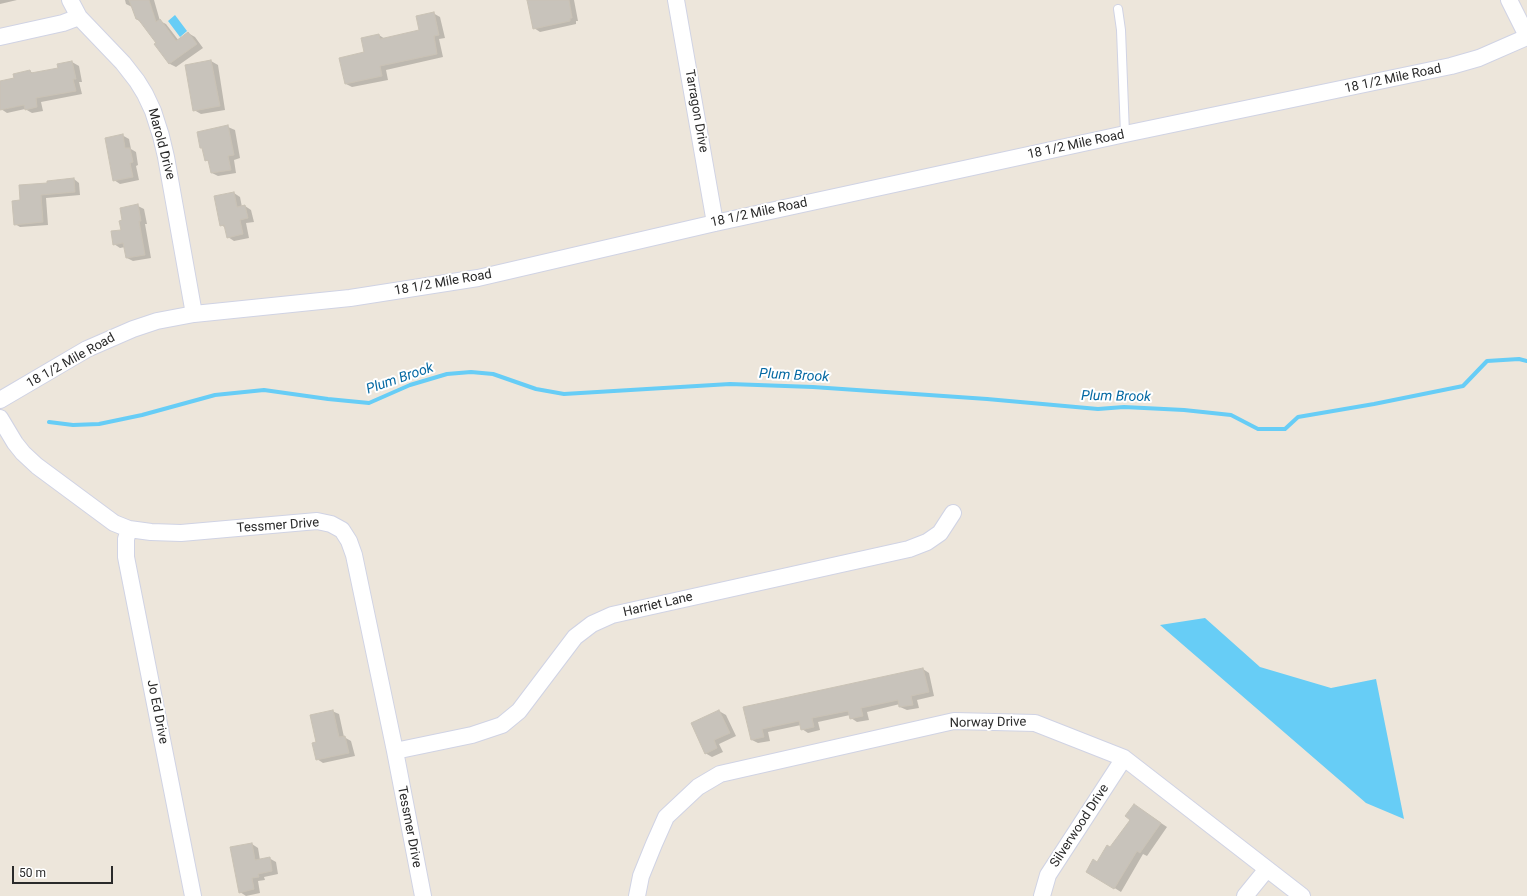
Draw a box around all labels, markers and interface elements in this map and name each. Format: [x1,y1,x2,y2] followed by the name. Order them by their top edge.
[1343,61,1443,97] street label: 18 1/2 Mile Road
[681,68,711,154] street label: Tarragon Drive
[144,107,178,181] street label: Marold Drive
[1026,127,1126,163] street label: 18 1/2 Mile Road
[709,195,809,231] street label: 18 1/2 Mile Road
[393,267,493,299] street label: 18 1/2 Mile Road
[24,330,118,392] street label: 18 1/2 Mile Road
[364,360,436,398] water label: Plum Brook
[759,366,829,386] water label: Plum Brook
[1081,388,1151,406] water label: Plum Brook
[236,515,320,537] street label: Tessmer Drive
[622,589,694,621] street label: Harriet Lane
[143,679,171,745] street label: Jo Ed Drive
[950,715,1026,731] street label: Norway Drive
[1047,781,1113,871] street label: Silverwood Drive
[393,785,425,869] street label: Tessmer Drive
[14,858,115,884] scale bar
[19,866,46,880] text: 50 m

